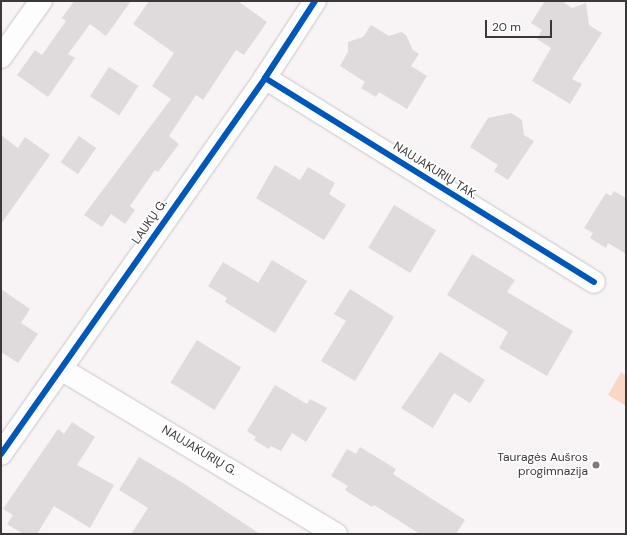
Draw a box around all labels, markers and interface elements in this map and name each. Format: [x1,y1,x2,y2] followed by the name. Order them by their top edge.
[487,12,554,38] scale bar
[492,19,521,35] text: 20 m
[390,139,480,203] street label: NAUJAKURIŲ TAK.
[129,197,171,247] street label: LAUKŲ G.
[159,423,239,479] street label: NAUJAKURIŲ G.
[497,451,588,479] place label: Tauragės Aušros progimnazija
[591,460,601,470] marker: Tauragės Aušros progimnazija

